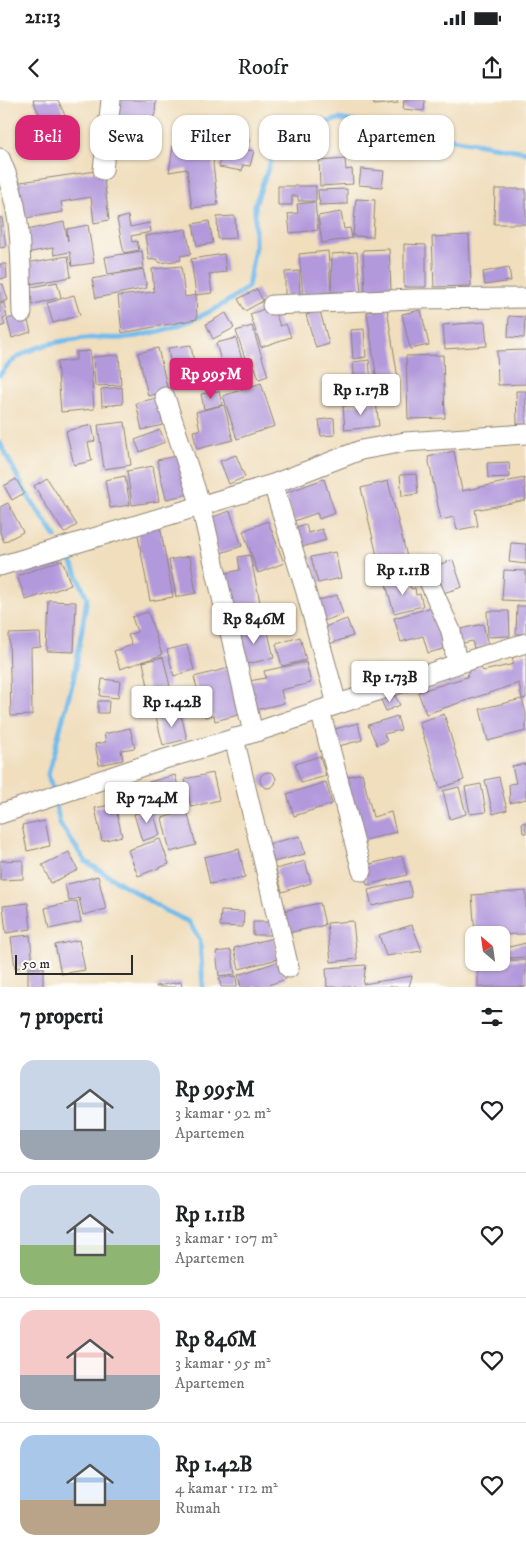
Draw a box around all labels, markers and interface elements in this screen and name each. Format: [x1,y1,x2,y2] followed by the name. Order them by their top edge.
[25,6,60,29] text: 21:13
[20,54,48,82] icon: back
[237,54,289,81] text: Roofr
[478,54,506,82] icon: share
[15,115,80,160] chip: Beli
[90,115,162,160] chip: Sewa
[172,115,249,160] chip: Filter
[259,115,329,160] chip: Baru
[339,115,454,160] chip: Apartemen
[165,358,257,400] pin: Rp 995M
[181,364,241,384] text: Rp 995M
[309,374,413,416] pin: Rp 1.17B
[333,380,389,400] text: Rp 1.17B
[351,554,455,596] pin: Rp 1.11B
[376,560,430,580] text: Rp 1.11B
[208,602,300,645] pin: Rp 846M
[223,609,285,629] text: Rp 846M
[338,660,442,703] pin: Rp 1.73B
[362,667,418,687] text: Rp 1.73B
[120,686,224,728] pin: Rp 1.42B
[142,692,202,712] text: Rp 1.42B
[101,782,193,824] pin: Rp 724M
[116,788,178,808] text: Rp 724M
[465,926,510,971] north arrow
[465,926,510,971] map controls
[15,952,132,975] scale bar
[22,955,50,973] text: 50 m
[478,1003,506,1031] icon: filters
[20,1004,103,1030] text: 7 properti
[175,1077,255,1103] text: Rp 995M
[60,1080,120,1140] icon: home
[478,1096,506,1124] icon: heart
[175,1103,271,1123] text: 3 kamar · 92 m²
[175,1123,245,1143] text: Apartemen
[175,1202,245,1228] text: Rp 1.11B
[60,1205,120,1265] icon: home
[478,1221,506,1249] icon: heart
[175,1228,278,1248] text: 3 kamar · 107 m²
[175,1248,245,1268] text: Apartemen
[175,1327,257,1353] text: Rp 846M
[60,1330,120,1390] icon: home
[478,1346,506,1374] icon: heart
[175,1353,271,1373] text: 3 kamar · 95 m²
[175,1373,245,1393] text: Apartemen
[175,1452,253,1478] text: Rp 1.42B
[60,1455,120,1515] icon: home
[478,1471,506,1499] icon: heart
[175,1478,278,1498] text: 4 kamar · 112 m²
[175,1498,221,1518] text: Rumah

